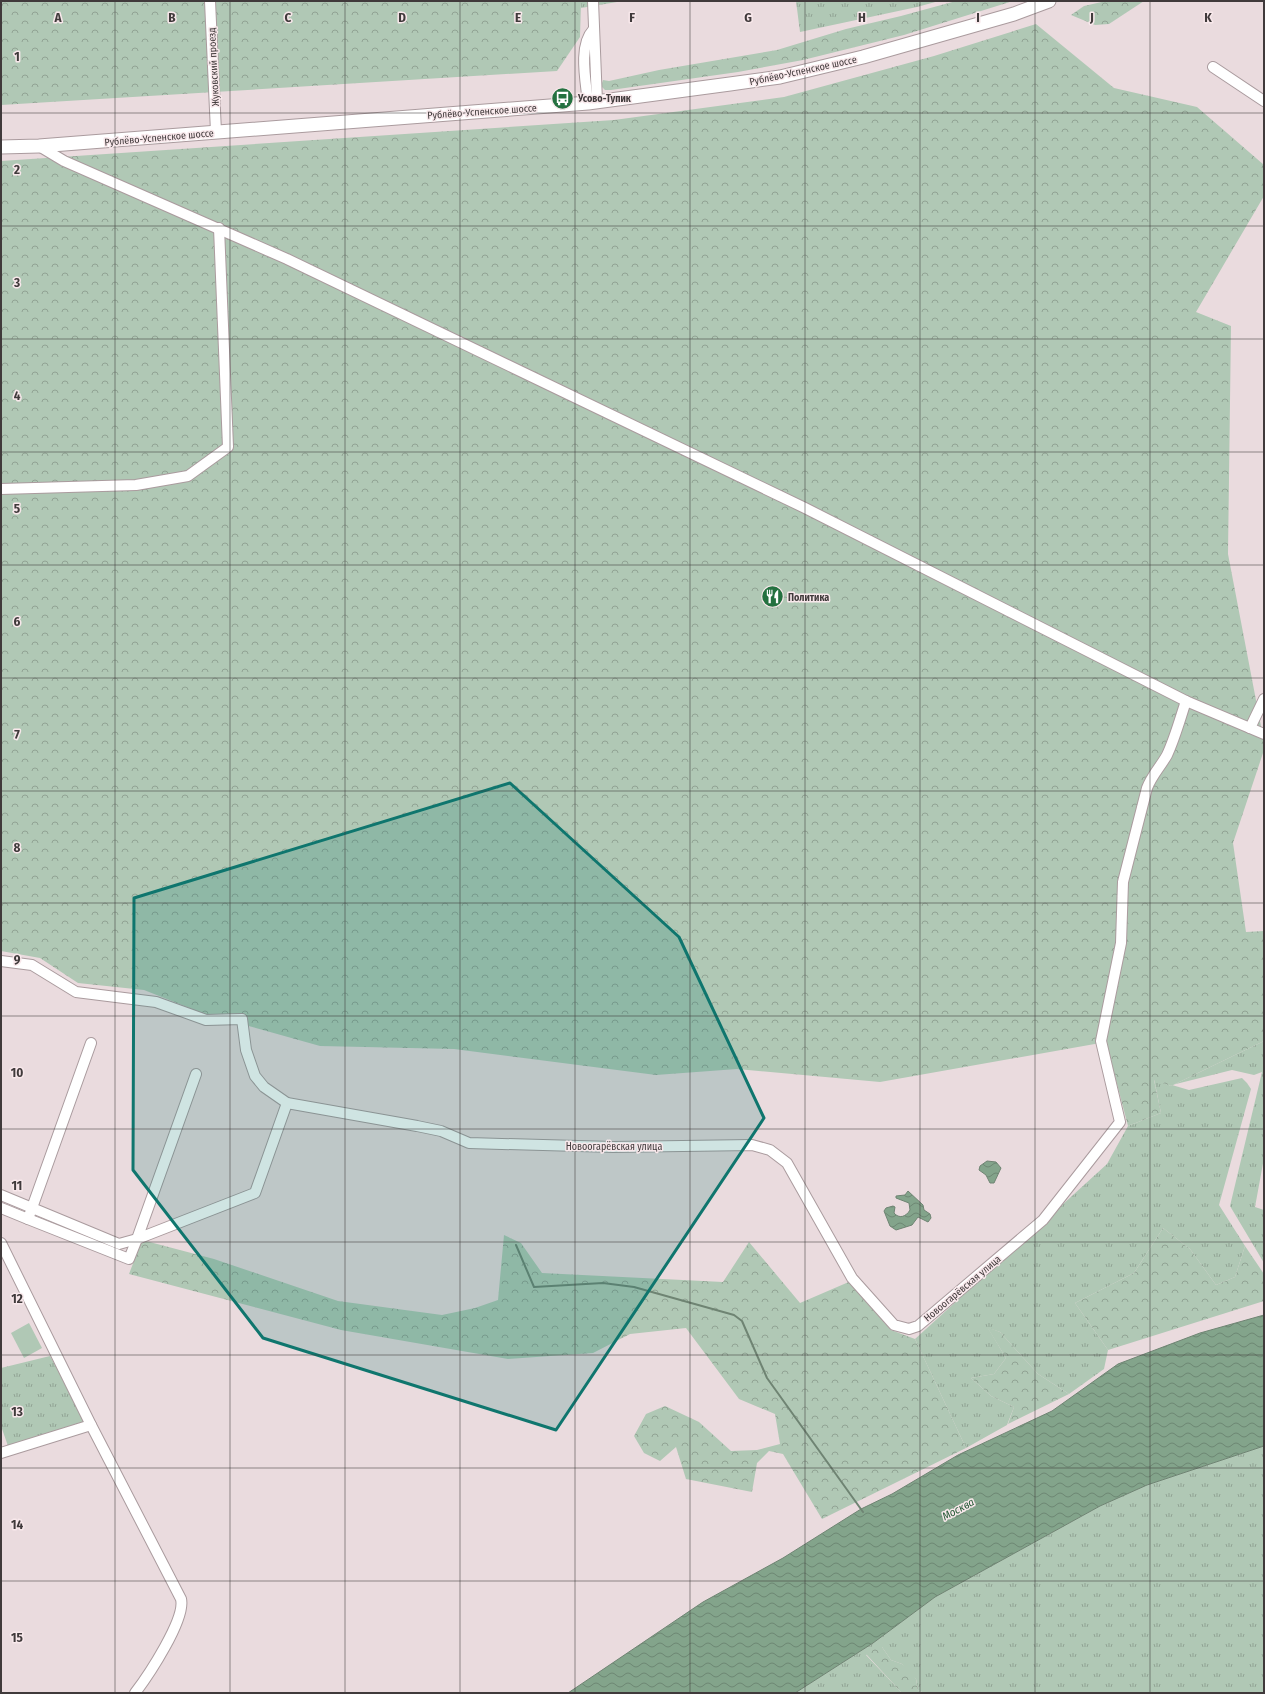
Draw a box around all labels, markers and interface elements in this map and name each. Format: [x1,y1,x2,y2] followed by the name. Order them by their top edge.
[53,10,62,25] text: A
[168,10,176,25] text: B
[285,10,292,25] text: C
[398,10,406,25] text: D
[515,10,521,25] text: E
[629,10,635,25] text: F
[744,10,752,25] text: G
[858,10,866,25] text: H
[976,10,980,25] text: I
[1089,10,1094,25] text: J
[1204,10,1212,25] text: K
[206,27,222,107] street label: Жуковский проезд
[14,49,20,64] text: 1
[748,54,858,88] street label: Рублёво-Успенское шоссе
[550,85,576,111] bus stop icon: Усово-Тупик
[577,93,632,105] place label: Усово-Тупик
[427,102,537,122] street label: Рублёво-Успенское шоссе
[104,127,214,149] street label: Рублёво-Успенское шоссе
[13,162,20,177] text: 2
[13,275,20,290] text: 3
[14,388,21,403] text: 4
[14,501,20,516] text: 5
[759,584,785,610] restaurant icon: Политика
[788,592,829,604] place label: Политика
[14,614,21,629] text: 6
[14,727,20,742] text: 7
[14,840,21,855] text: 8
[14,952,21,967] text: 9
[11,1065,23,1080] text: 10
[566,1141,662,1153] street label: Новоогарёвская улица
[12,1178,22,1193] text: 11
[922,1253,1004,1324] street label: Новоогарёвская улица
[11,1291,23,1306] text: 12
[11,1404,23,1419] text: 13
[940,1495,977,1523] water label: Москва
[11,1517,23,1532] text: 14
[11,1630,23,1645] text: 15

